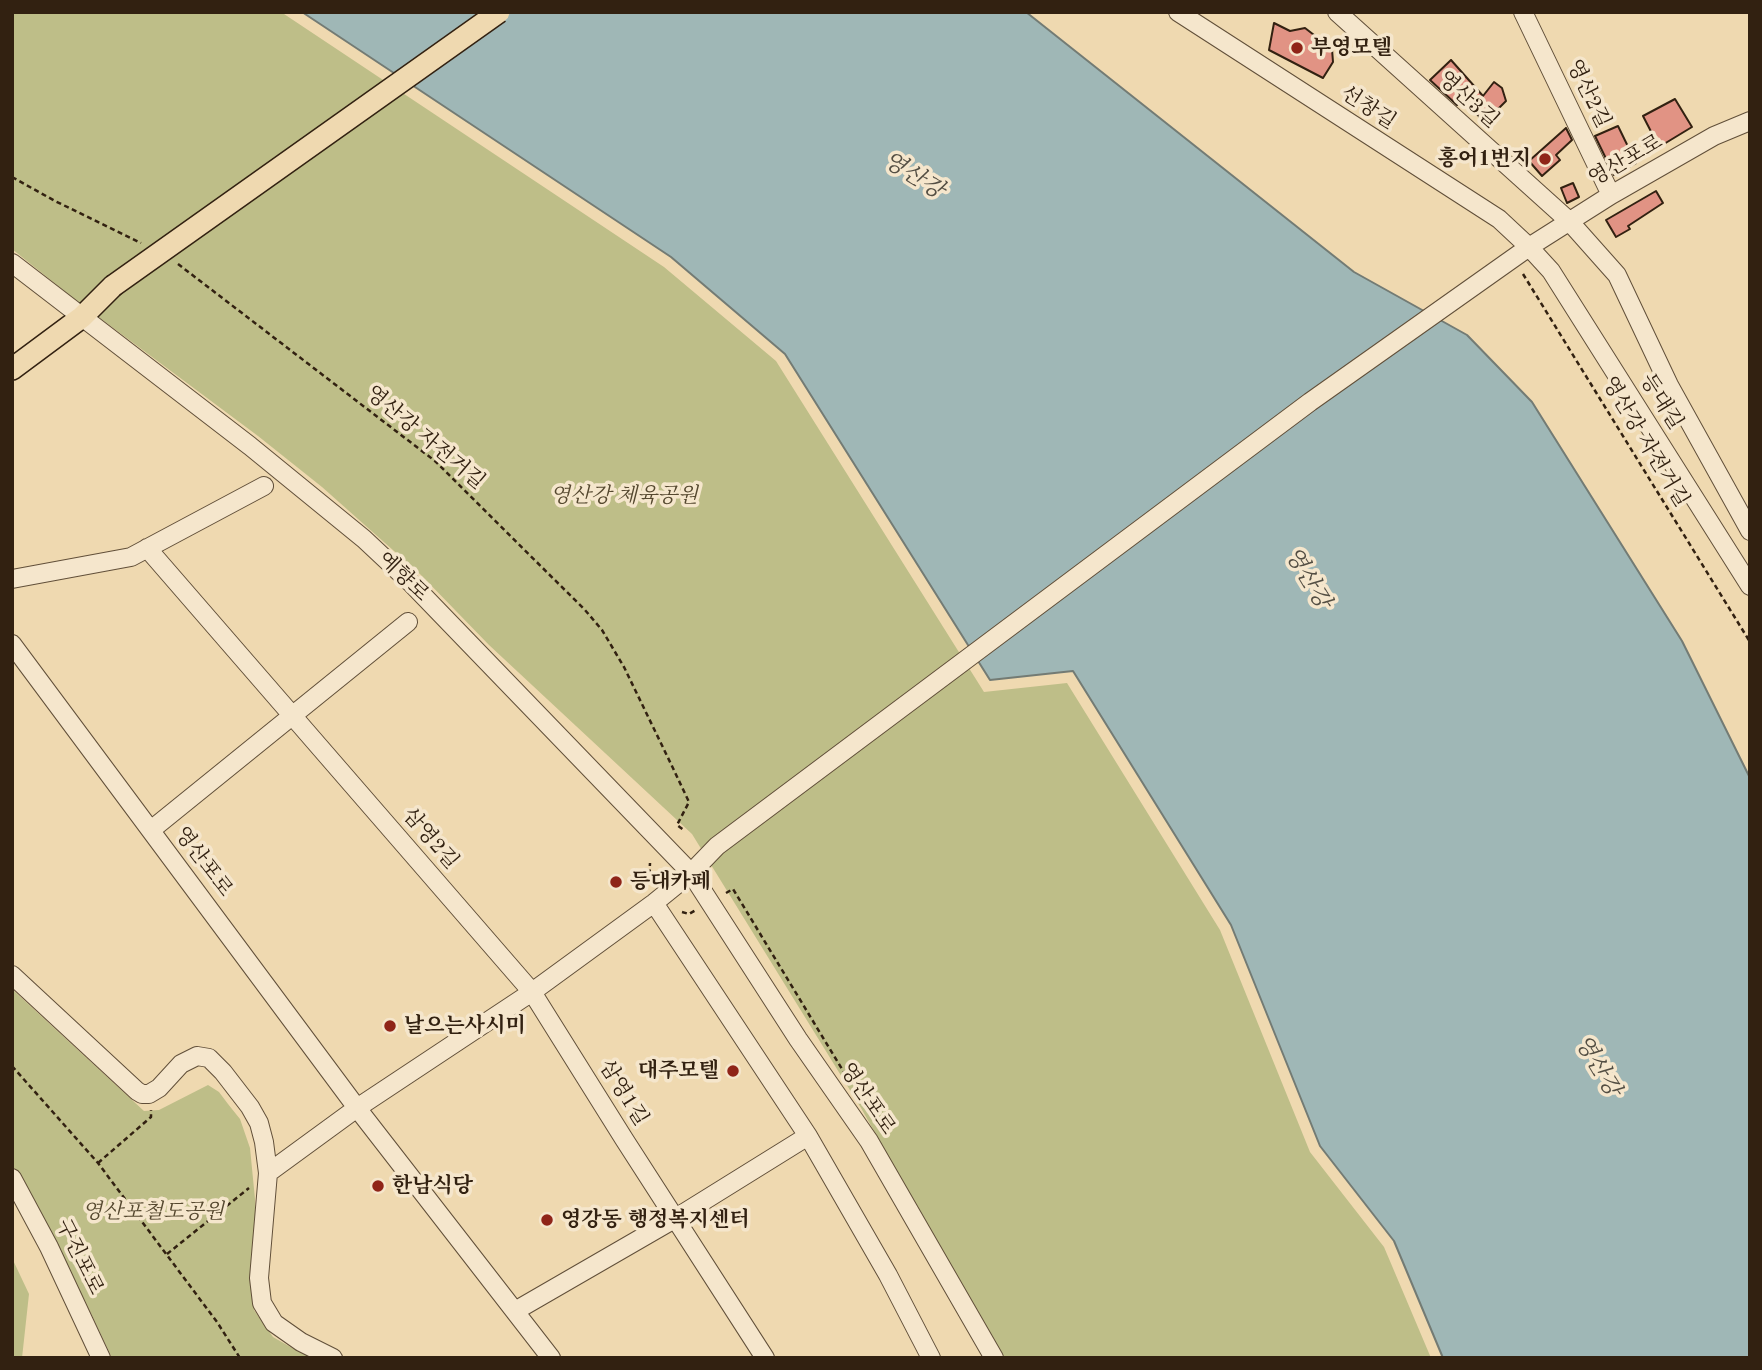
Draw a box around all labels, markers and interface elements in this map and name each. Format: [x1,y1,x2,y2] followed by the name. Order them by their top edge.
[1311,35,1392,61] place label: 부영모텔
[1289,40,1305,56] marker: 부영모텔
[1561,56,1615,132] street label: 영산2길
[1432,66,1504,134] street label: 영산3길
[1336,81,1400,135] street label: 선창길
[1585,130,1667,192] street label: 영산포로
[1438,146,1531,172] place label: 홍어1번지
[877,147,949,205] water label: 영산강
[1537,151,1553,167] marker: 홍어1번지
[1634,370,1688,434] street label: 등대길
[1596,372,1694,512] street label: 영산강 자전거길
[360,381,490,495] street label: 영산강 자전거길
[550,483,698,509] park label: 영산강 체육공원
[1278,542,1336,614] water label: 영산강
[372,547,434,607] street label: 예향로
[397,803,463,875] street label: 삼영2길
[169,822,237,902] street label: 영산포로
[630,869,711,895] place label: 등대카페
[608,874,624,890] marker: 등대카페
[404,1013,526,1039] place label: 날으는사시미
[382,1018,398,1034] marker: 날으는사시미
[1568,1030,1626,1102] water label: 영산강
[593,1055,653,1131] street label: 삼영1길
[638,1058,719,1084] place label: 대주모텔
[834,1058,900,1140] street label: 영산포로
[725,1063,741,1079] marker: 대주모텔
[392,1173,473,1199] place label: 한남식당
[370,1178,386,1194] marker: 한남식당
[82,1199,224,1225] park label: 영산포철도공원
[561,1207,749,1233] place label: 영강동 행정복지센터
[539,1212,555,1228] marker: 영강동 행정복지센터
[50,1215,108,1299] street label: 구진포로

